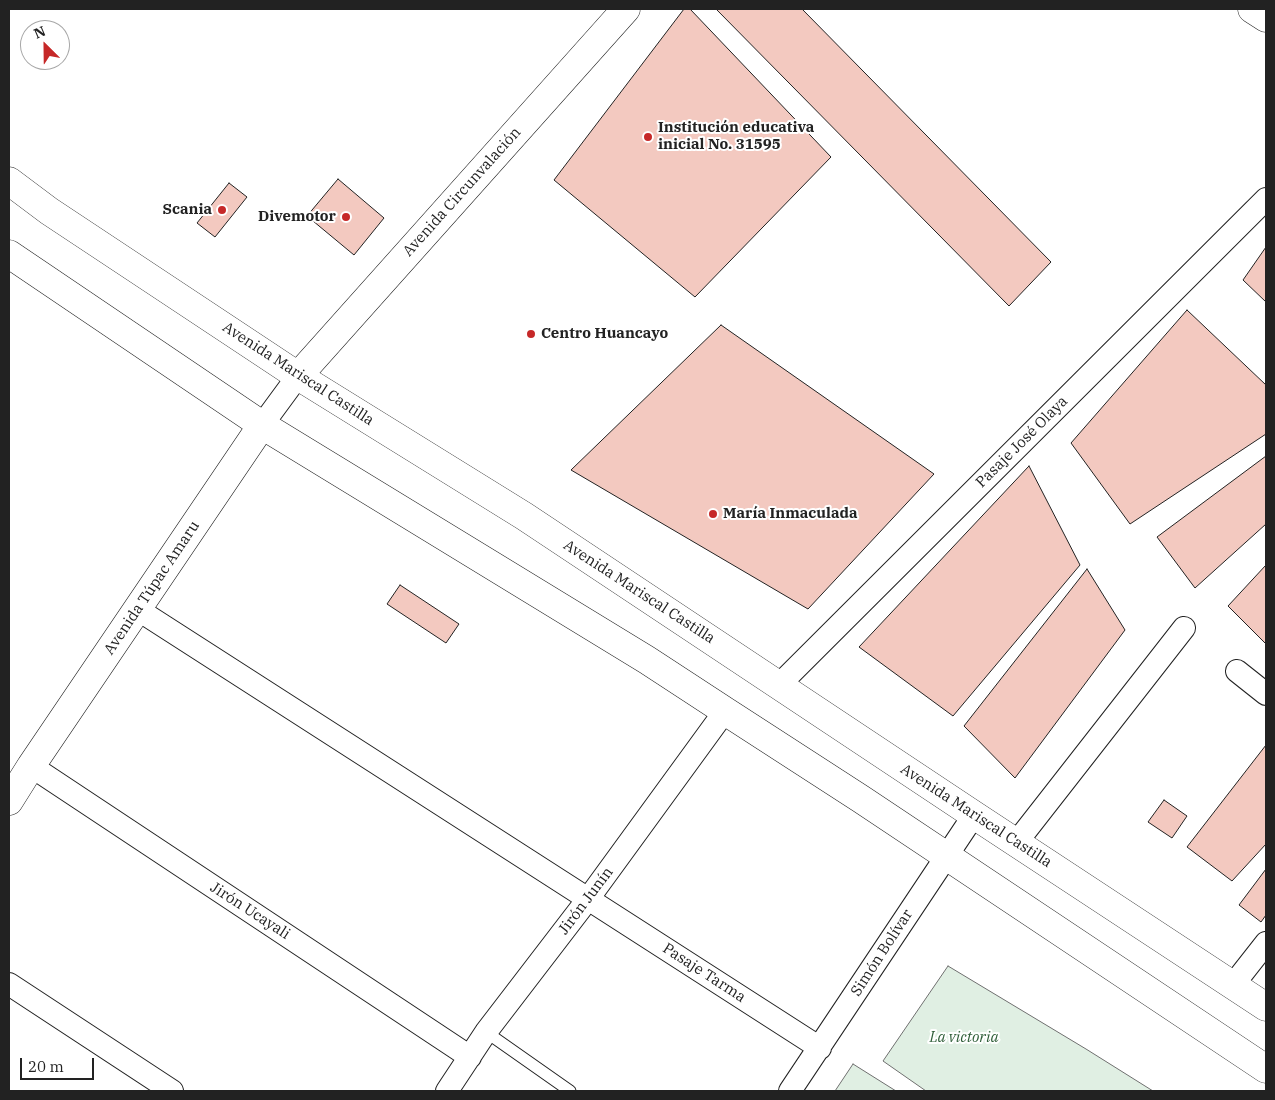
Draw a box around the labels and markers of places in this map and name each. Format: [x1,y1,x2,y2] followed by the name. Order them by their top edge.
[658,119,814,154] place label: Institución educativa inicial No. 31595
[642,131,654,143] marker: Institución educativa inicial No. 31595
[163,201,212,219] place label: Scania
[216,204,228,216] marker: Scania
[258,208,336,226] place label: Divemotor
[340,211,352,223] marker: Divemotor
[541,325,668,343] place label: Centro Huancayo
[525,328,537,340] marker: Centro Huancayo
[723,505,858,523] place label: María Inmaculada
[707,508,719,520] marker: María Inmaculada

